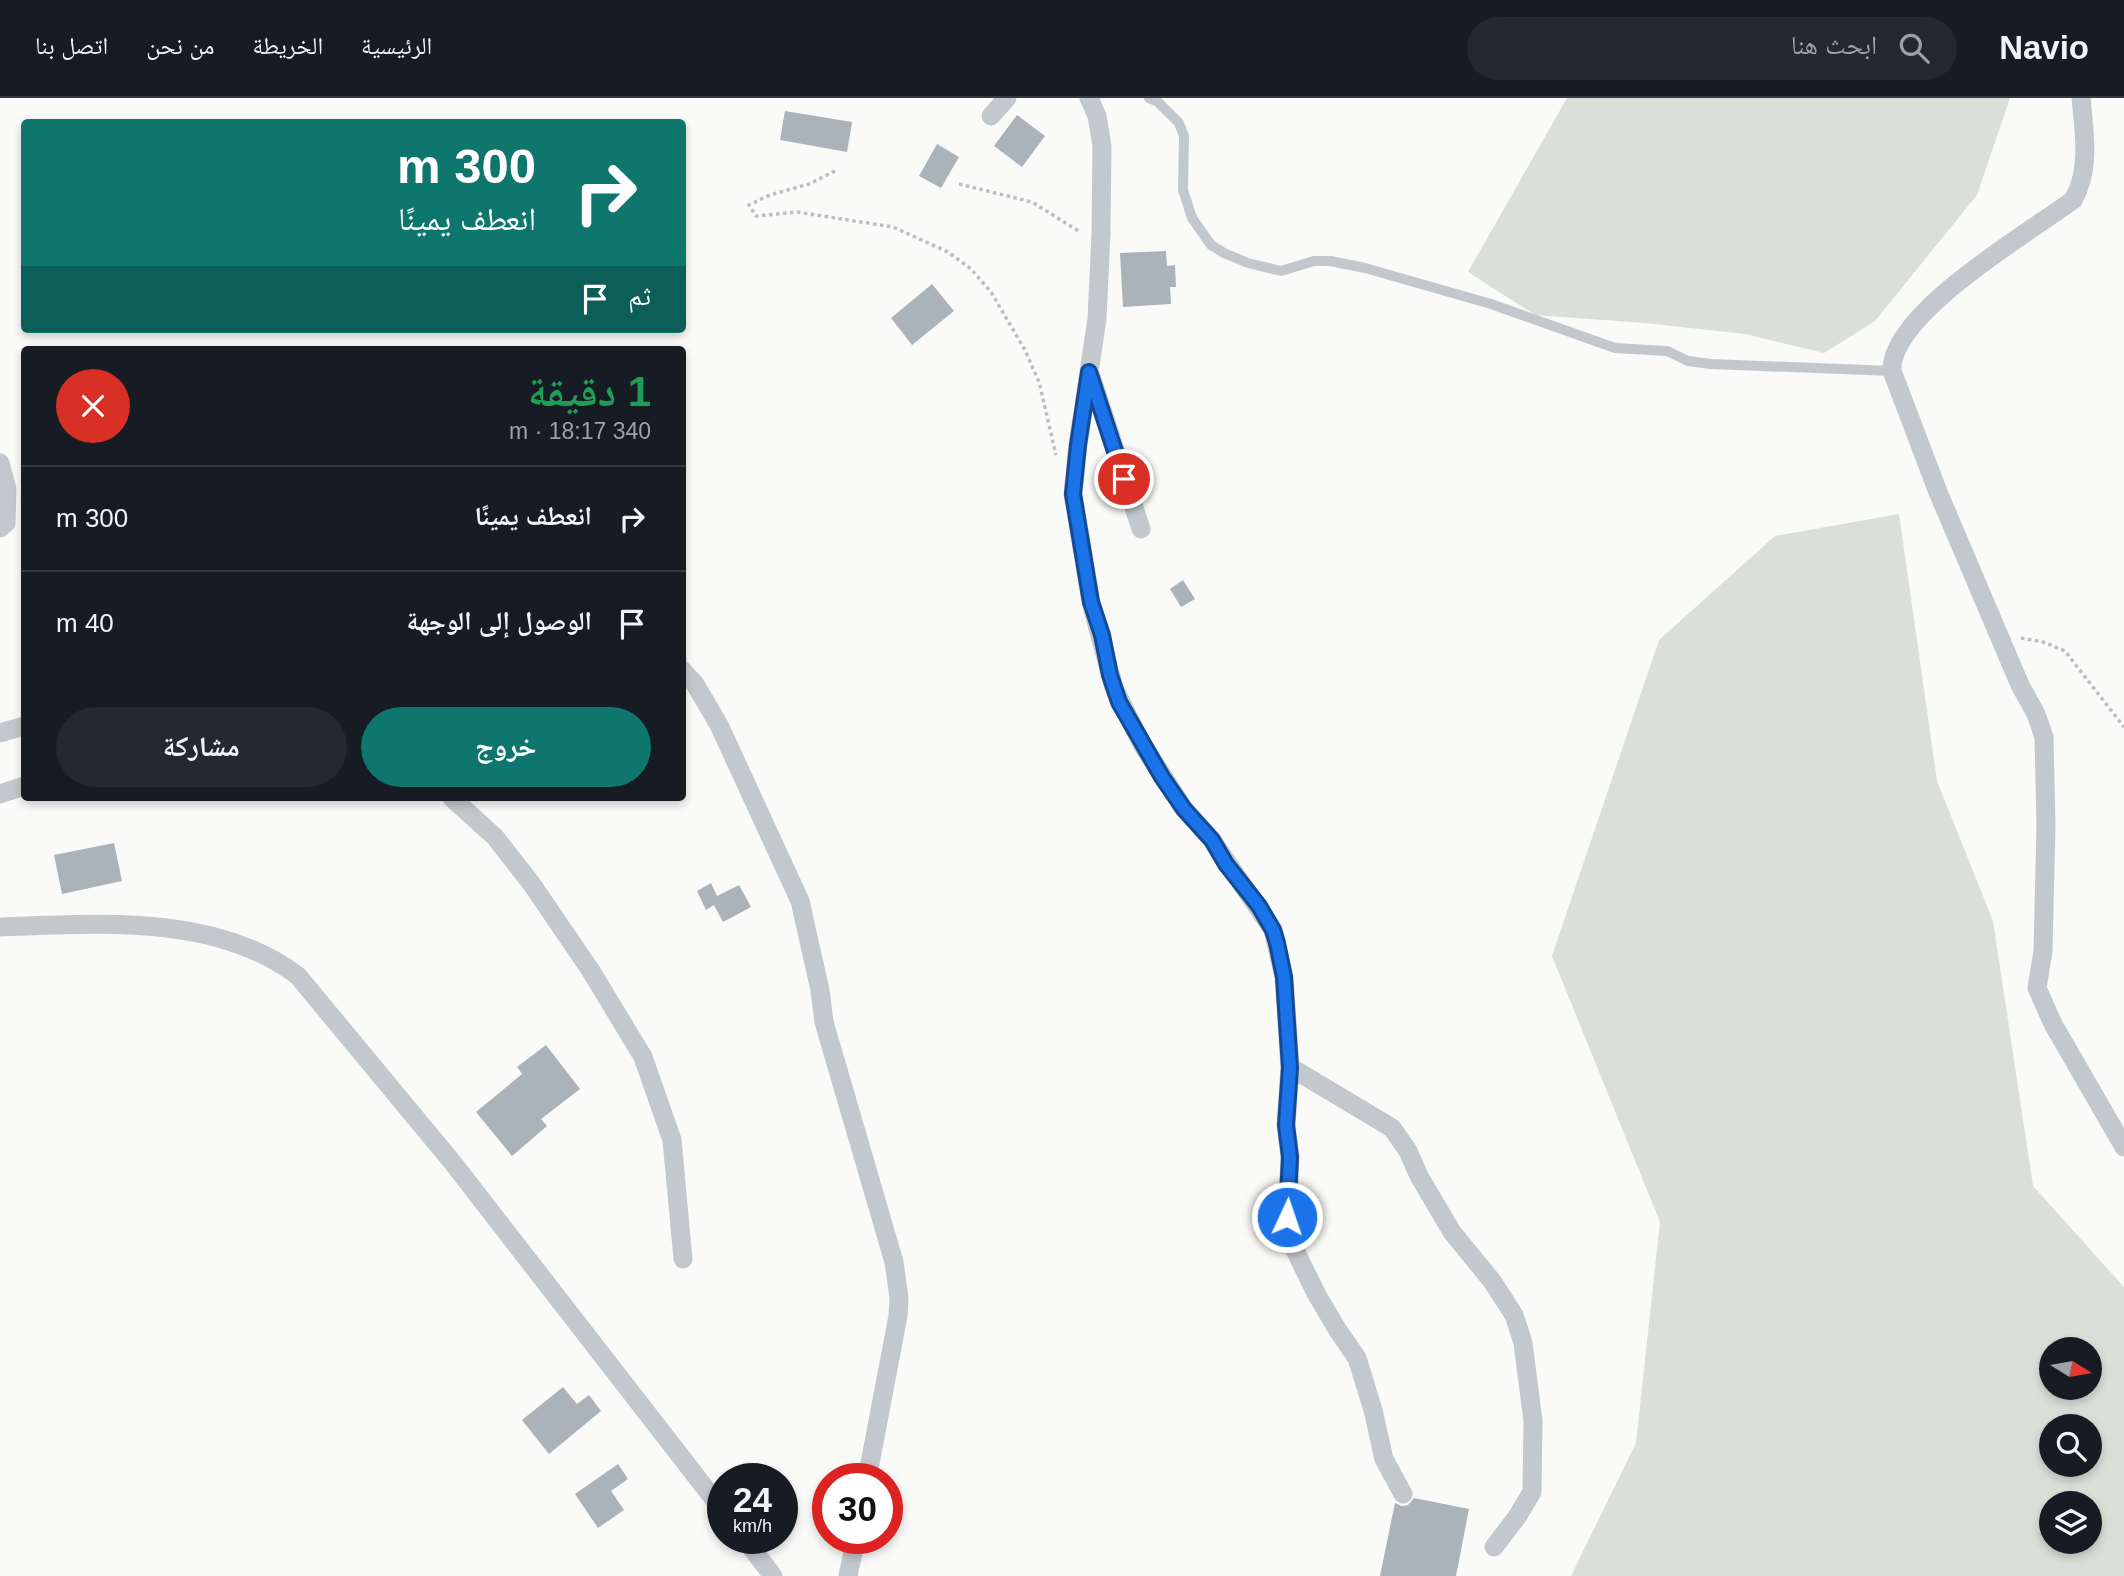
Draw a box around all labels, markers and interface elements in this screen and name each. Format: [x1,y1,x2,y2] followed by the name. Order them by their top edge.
[1467,17,1957,80] search box
[1895,29,1933,67] icon: search
[1999,29,2089,66] text: Navio
[1791,30,1877,60] text: ابحث هنا
[35,32,108,59] text: اتصل بنا
[146,32,214,59] text: من نحن
[252,32,323,59] text: الخريطة
[361,32,432,59] text: الرئيسية
[397,139,536,193] text: 300 m
[560,147,651,238] icon: right
[398,201,536,237] text: انعطف يمينًا
[576,280,614,318] icon: arrive
[628,281,651,311] text: ثم
[528,368,651,415] text: 1 دقيقة
[56,369,130,443] button: close
[509,418,651,444] text: 340 m · 18:17
[1094,449,1154,509] pin
[1105,460,1143,498] icon: arrive
[613,500,651,538] icon: right
[475,501,592,531] text: انعطف يمينًا
[56,503,128,533] text: 300 m
[613,605,651,643] icon: arrive
[407,606,592,636] text: الوصول إلى الوجهة
[56,608,114,638] text: 40 m
[56,707,347,787] button: مشاركة
[361,707,651,787] button: خروج
[1250,1180,1324,1254] position arrow
[2039,1337,2102,1400] north arrow
[2039,1337,2102,1554] map controls
[2039,1414,2102,1477] button: search
[812,1463,903,1554] speed limit sign: 30
[733,1480,772,1519] text: 24
[2039,1491,2102,1554] button: layers
[733,1516,772,1536] text: km/h

